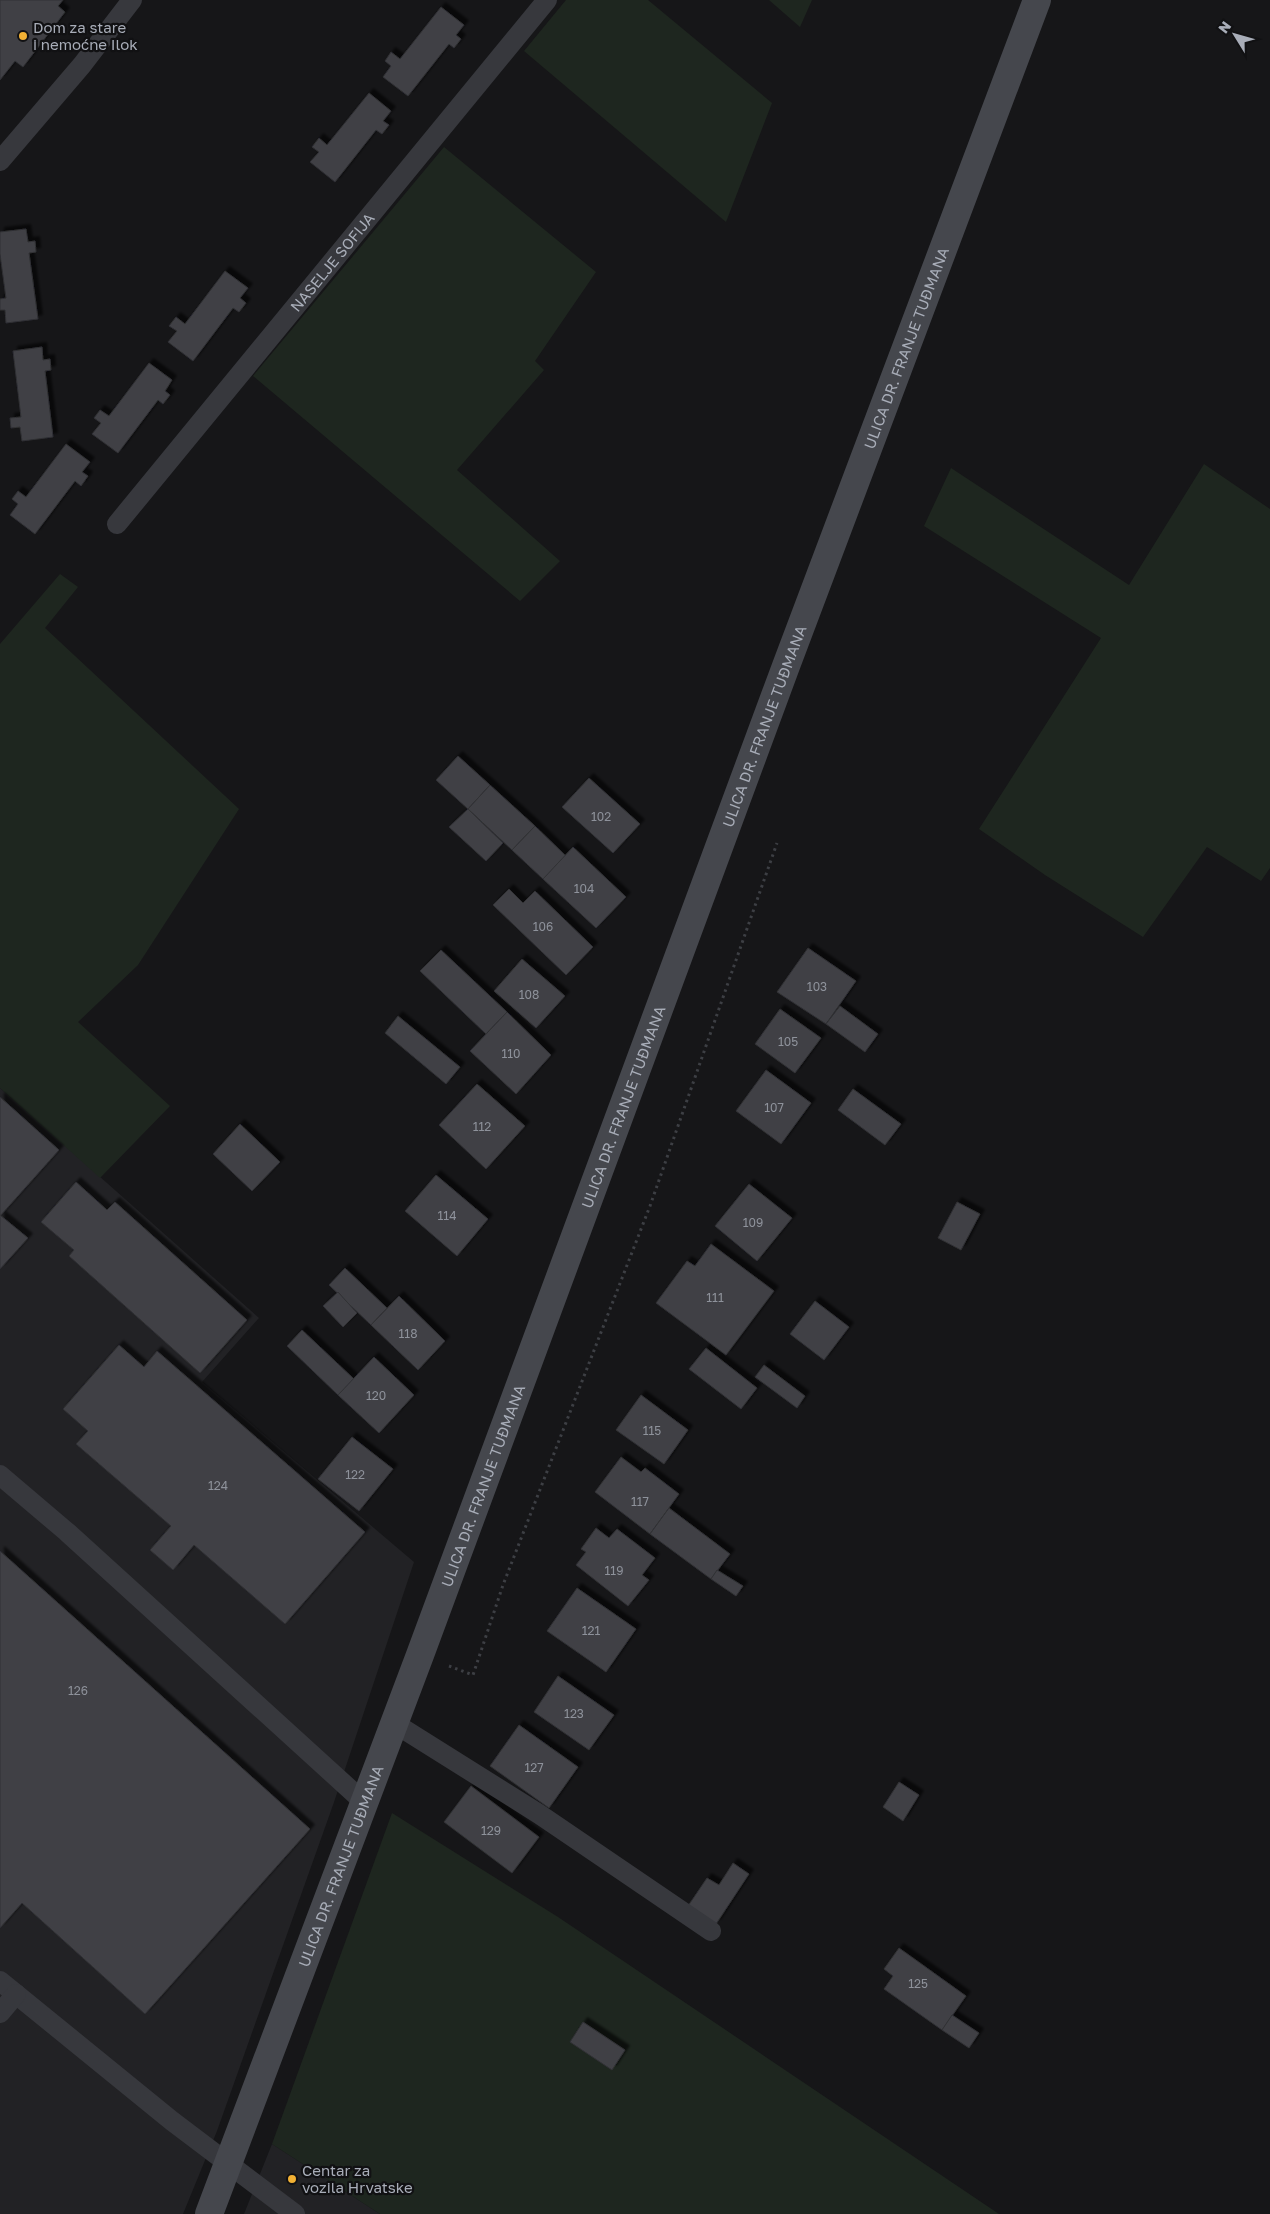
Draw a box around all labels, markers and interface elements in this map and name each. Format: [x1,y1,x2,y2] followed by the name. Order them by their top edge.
[1210,10,1260,60] north arrow
[33,18,138,53] place label: Dom za stare i nemoćne Ilok
[1214,18,1234,36] text: N
[17,30,29,42] marker: Dom za stare i nemoćne Ilok
[286,209,378,315] street label: NASELJE SOFIJA
[860,244,952,451] street label: ULICA DR. FRANJE TUĐMANA
[718,623,810,830] street label: ULICA DR. FRANJE TUĐMANA
[591,809,611,824] house number: 102
[574,881,594,896] house number: 104
[533,919,553,934] house number: 106
[807,979,827,994] house number: 103
[519,987,539,1002] house number: 108
[577,1003,668,1210] street label: ULICA DR. FRANJE TUĐMANA
[778,1034,798,1049] house number: 105
[501,1046,521,1061] house number: 110
[764,1100,784,1115] house number: 107
[473,1119,491,1134] house number: 112
[438,1208,456,1223] house number: 114
[743,1215,763,1230] house number: 109
[706,1290,724,1305] house number: 111
[399,1326,417,1341] house number: 118
[437,1382,528,1589] street label: ULICA DR. FRANJE TUĐMANA
[366,1388,386,1403] house number: 120
[643,1423,661,1438] house number: 115
[345,1467,365,1482] house number: 122
[208,1478,228,1493] house number: 124
[631,1494,649,1509] house number: 117
[605,1563,623,1578] house number: 119
[582,1623,600,1638] house number: 121
[68,1683,88,1698] house number: 126
[564,1706,584,1721] house number: 123
[524,1760,544,1775] house number: 127
[294,1763,387,1969] street label: ULICA DR. FRANJE TUĐMANA
[481,1823,501,1838] house number: 129
[908,1976,928,1991] house number: 125
[302,2161,413,2196] place label: Centar za vozila Hrvatske
[286,2173,298,2185] marker: Centar za vozila Hrvatske

